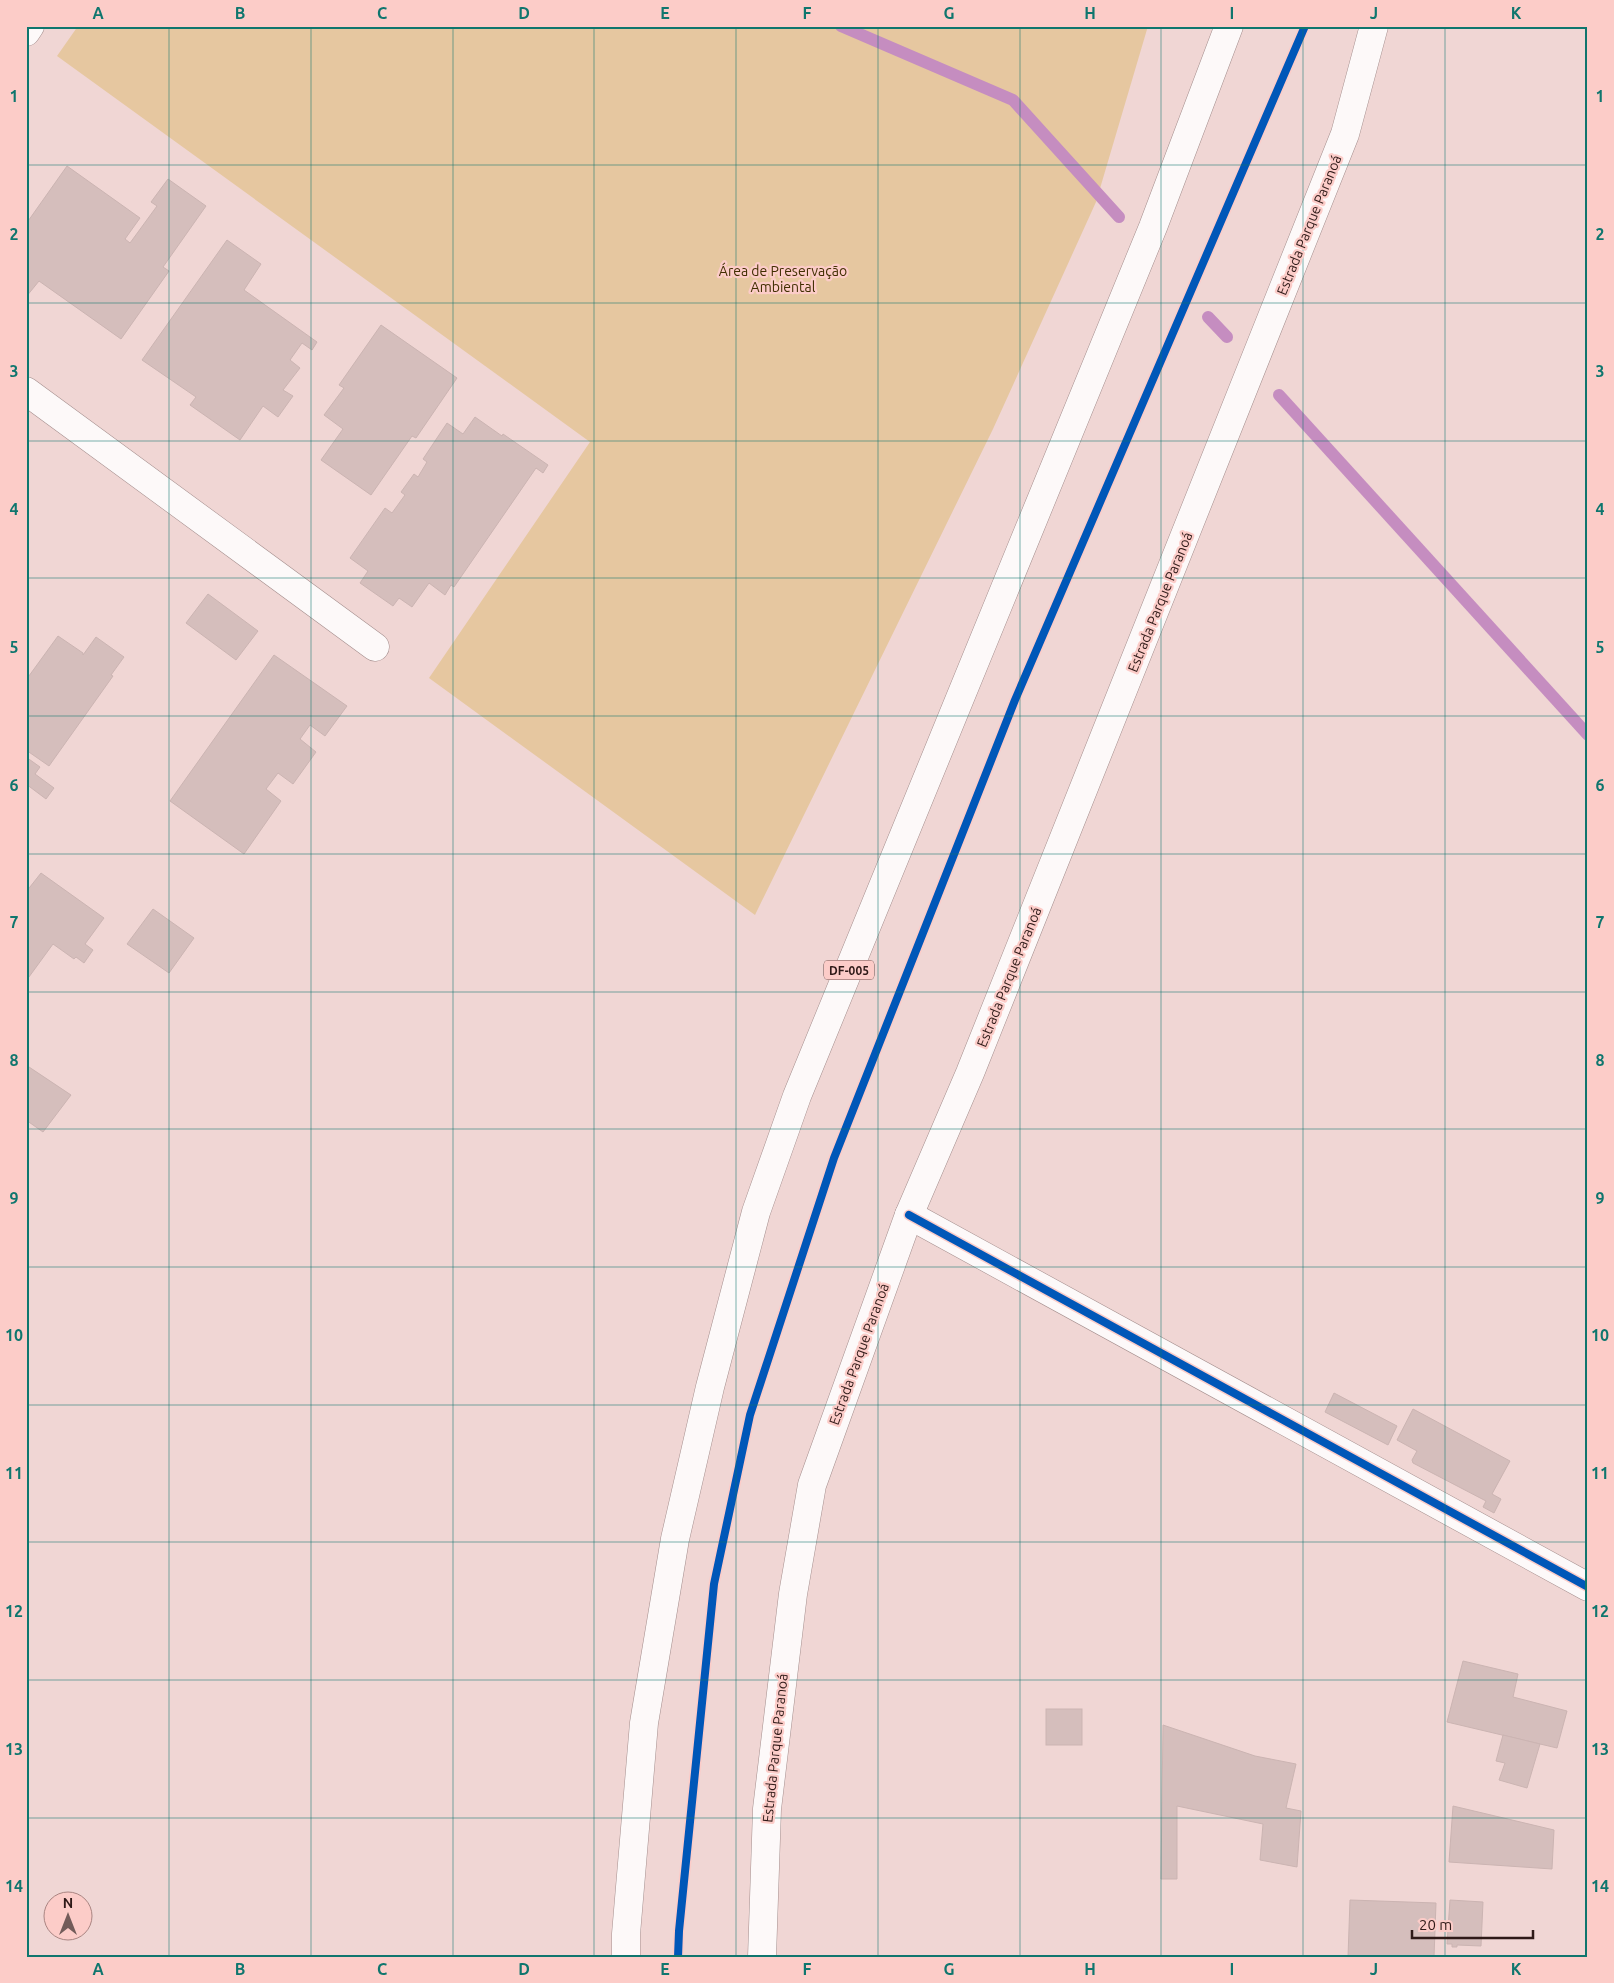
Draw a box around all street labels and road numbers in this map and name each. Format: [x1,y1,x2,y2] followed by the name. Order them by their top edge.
[1274,153,1344,297] street label: Estrada Parque Paranoá
[1125,530,1195,674] street label: Estrada Parque Paranoá
[974,905,1044,1049] street label: Estrada Parque Paranoá
[824,960,874,980] road number: DF-005
[826,1281,892,1427] street label: Estrada Parque Paranoá
[759,1673,791,1823] street label: Estrada Parque Paranoá

